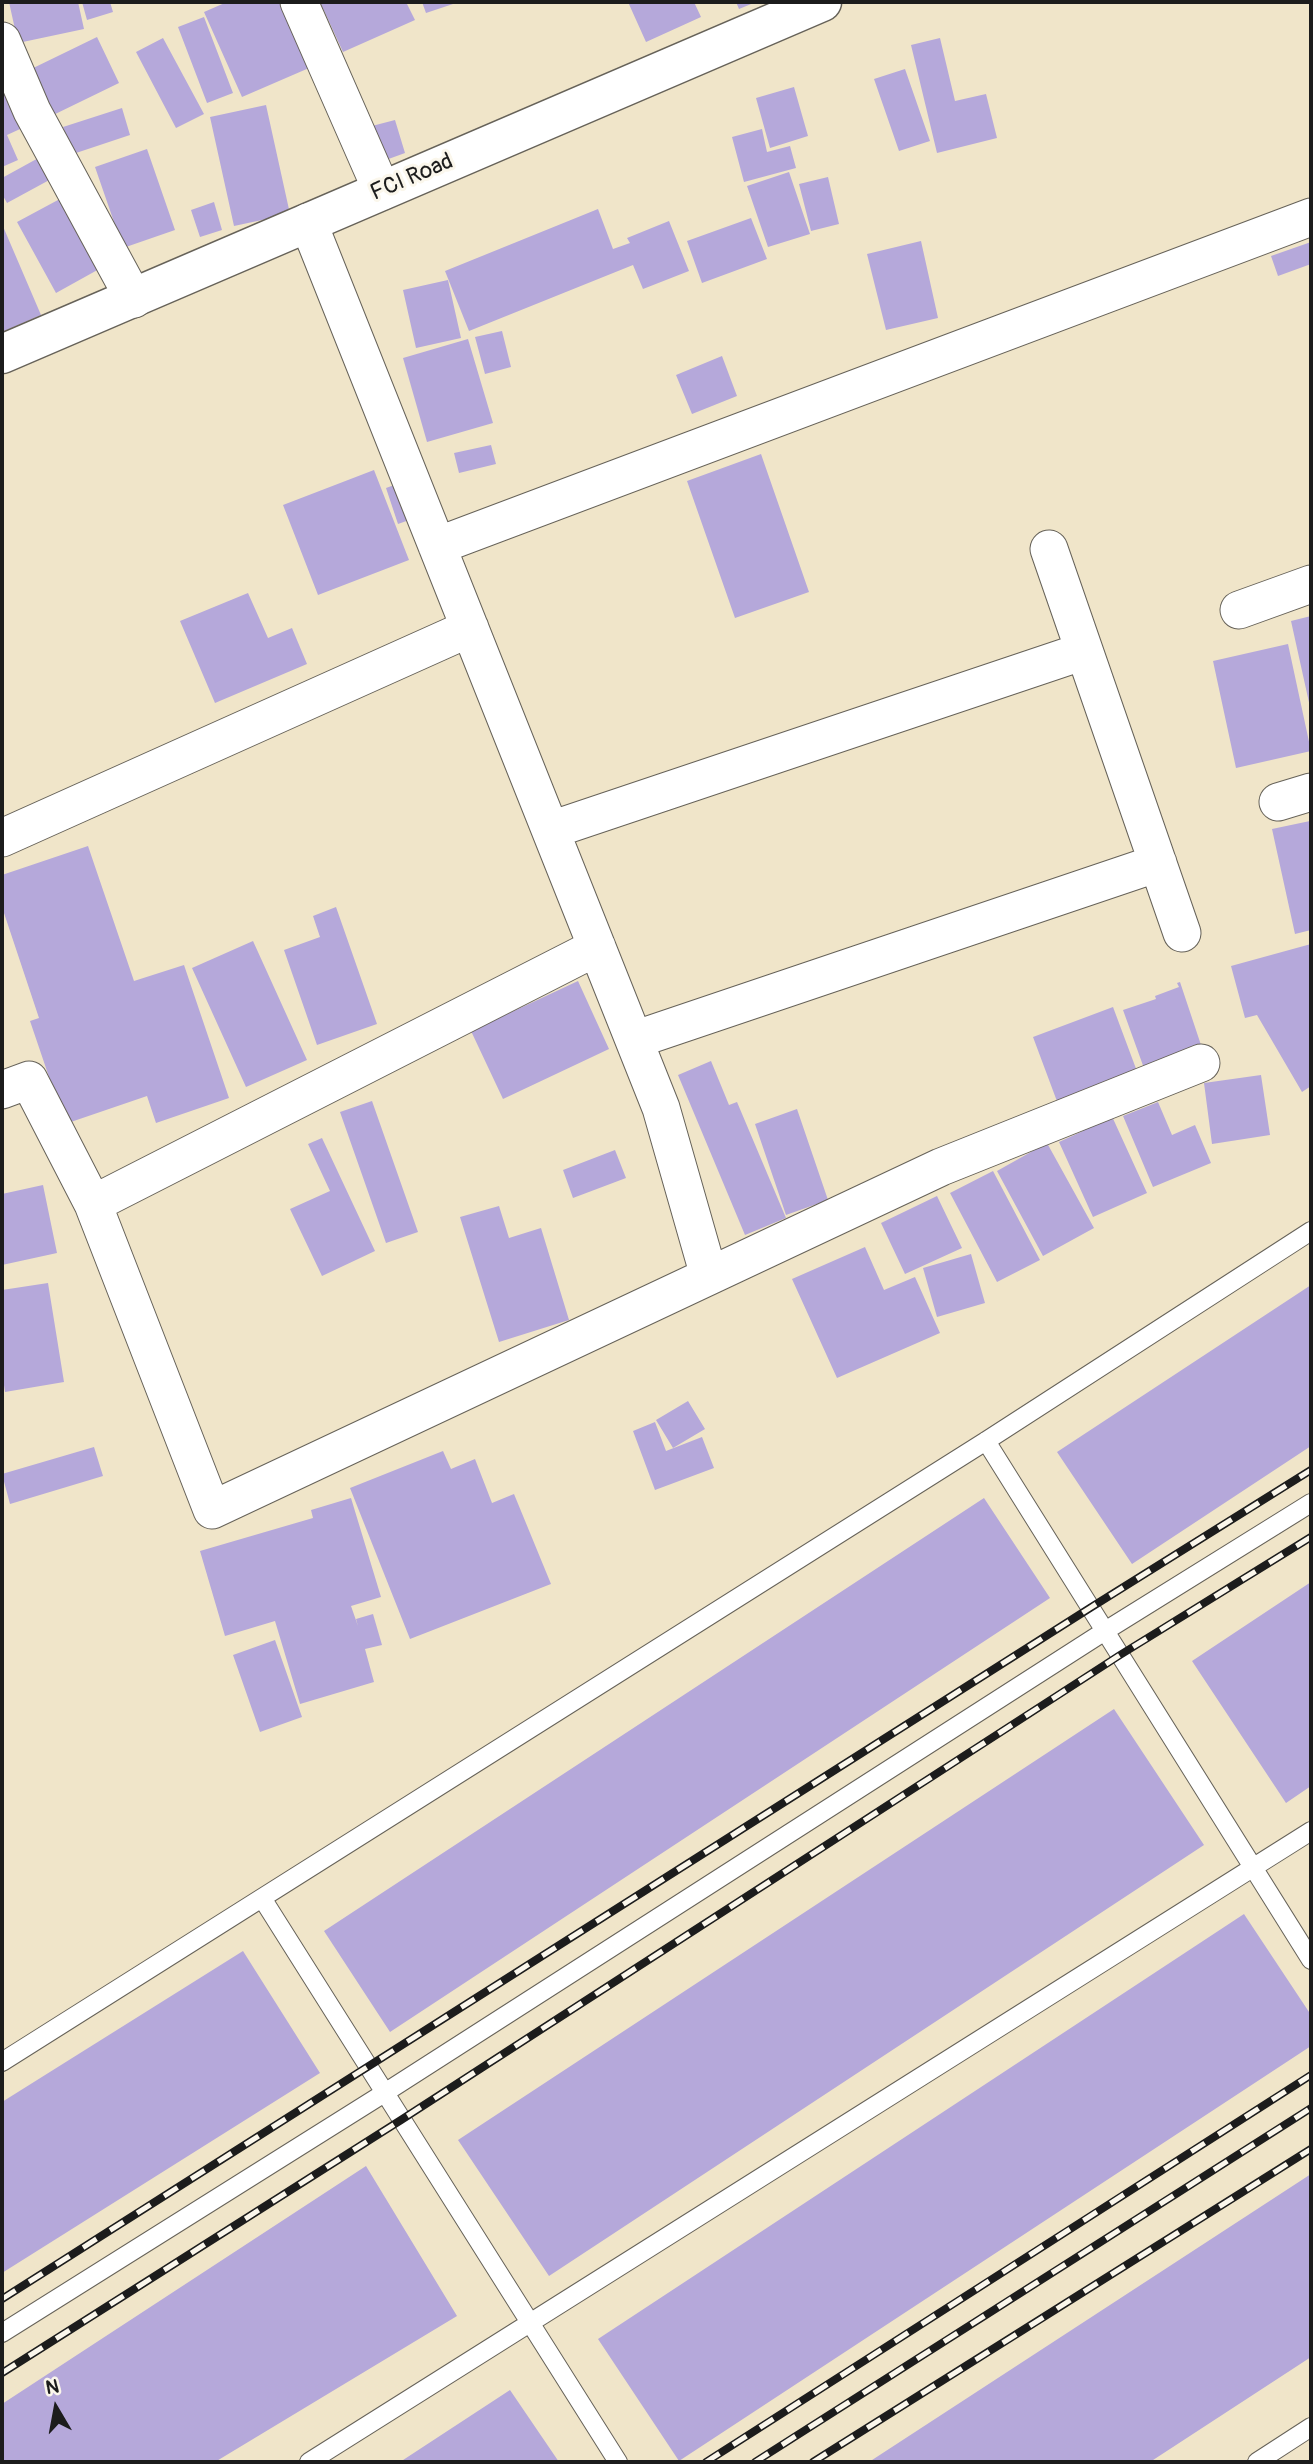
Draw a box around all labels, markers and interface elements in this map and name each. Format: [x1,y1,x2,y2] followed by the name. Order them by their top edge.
[366,148,458,208] street label: FCI Road
[21,2373,91,2443] north arrow
[44,2374,61,2400] text: N

